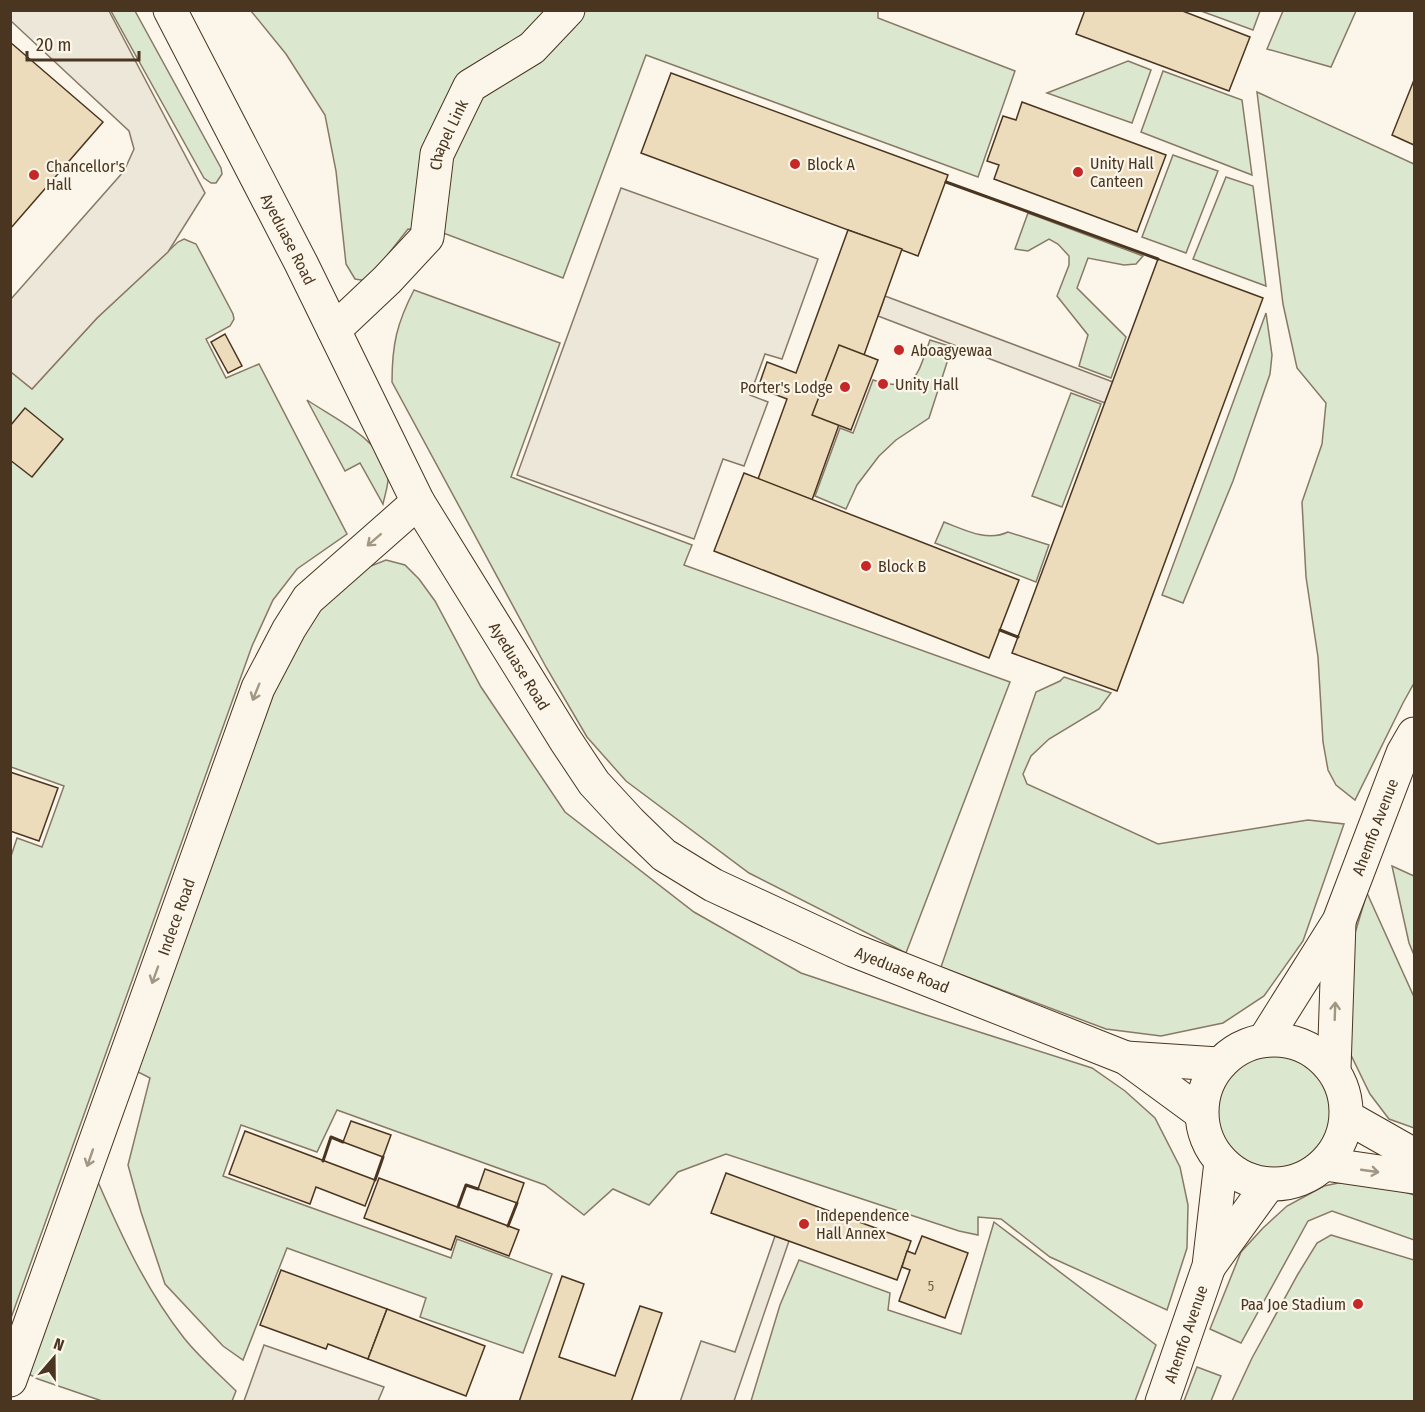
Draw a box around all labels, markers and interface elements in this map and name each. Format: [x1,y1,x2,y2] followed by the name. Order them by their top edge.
[27,24,140,62] scale bar
[36,34,71,56] text: 20 m
[426,96,472,171] street label: Chapel Link
[1090,154,1154,191] place label: Unity Hall Canteen
[807,155,855,174] place label: Block A
[46,157,126,194] place label: Chancellor's Hall
[788,157,802,171] marker: Block A
[1071,165,1085,179] marker: Unity Hall Canteen
[27,168,41,182] marker: Chancellor's Hall
[257,191,319,288] street label: Ayeduase Road
[911,341,992,360] place label: Aboagyewaa
[892,343,906,357] marker: Aboagyewaa
[895,375,959,394] place label: Unity Hall
[876,377,890,391] marker: Unity Hall
[740,378,833,397] place label: Porter's Lodge
[838,380,852,394] marker: Porter's Lodge
[367,533,382,547] one-way arrow
[878,557,926,576] place label: Block B
[859,559,873,573] marker: Block B
[485,619,554,714] street label: Ayeduase Road
[250,683,261,701] one-way arrow
[1348,776,1402,878] street label: Ahemfo Avenue
[154,876,199,958] street label: Indece Road
[852,943,952,997] street label: Ayeduase Road
[149,965,160,984] one-way arrow
[1330,1001,1341,1021] one-way arrow
[83,1148,94,1167] one-way arrow
[1360,1165,1379,1176] one-way arrow
[816,1206,909,1243] place label: Independence Hall Annex
[797,1217,811,1231] marker: Independence Hall Annex
[928,1278,934,1295] house number: 5
[1160,1283,1212,1385] street label: Ahemfo Avenue
[1240,1295,1346,1314] place label: Paa Joe Stadium
[1351,1297,1365,1311] marker: Paa Joe Stadium
[24,1328,84,1388] north arrow
[51,1334,67,1355] text: N

